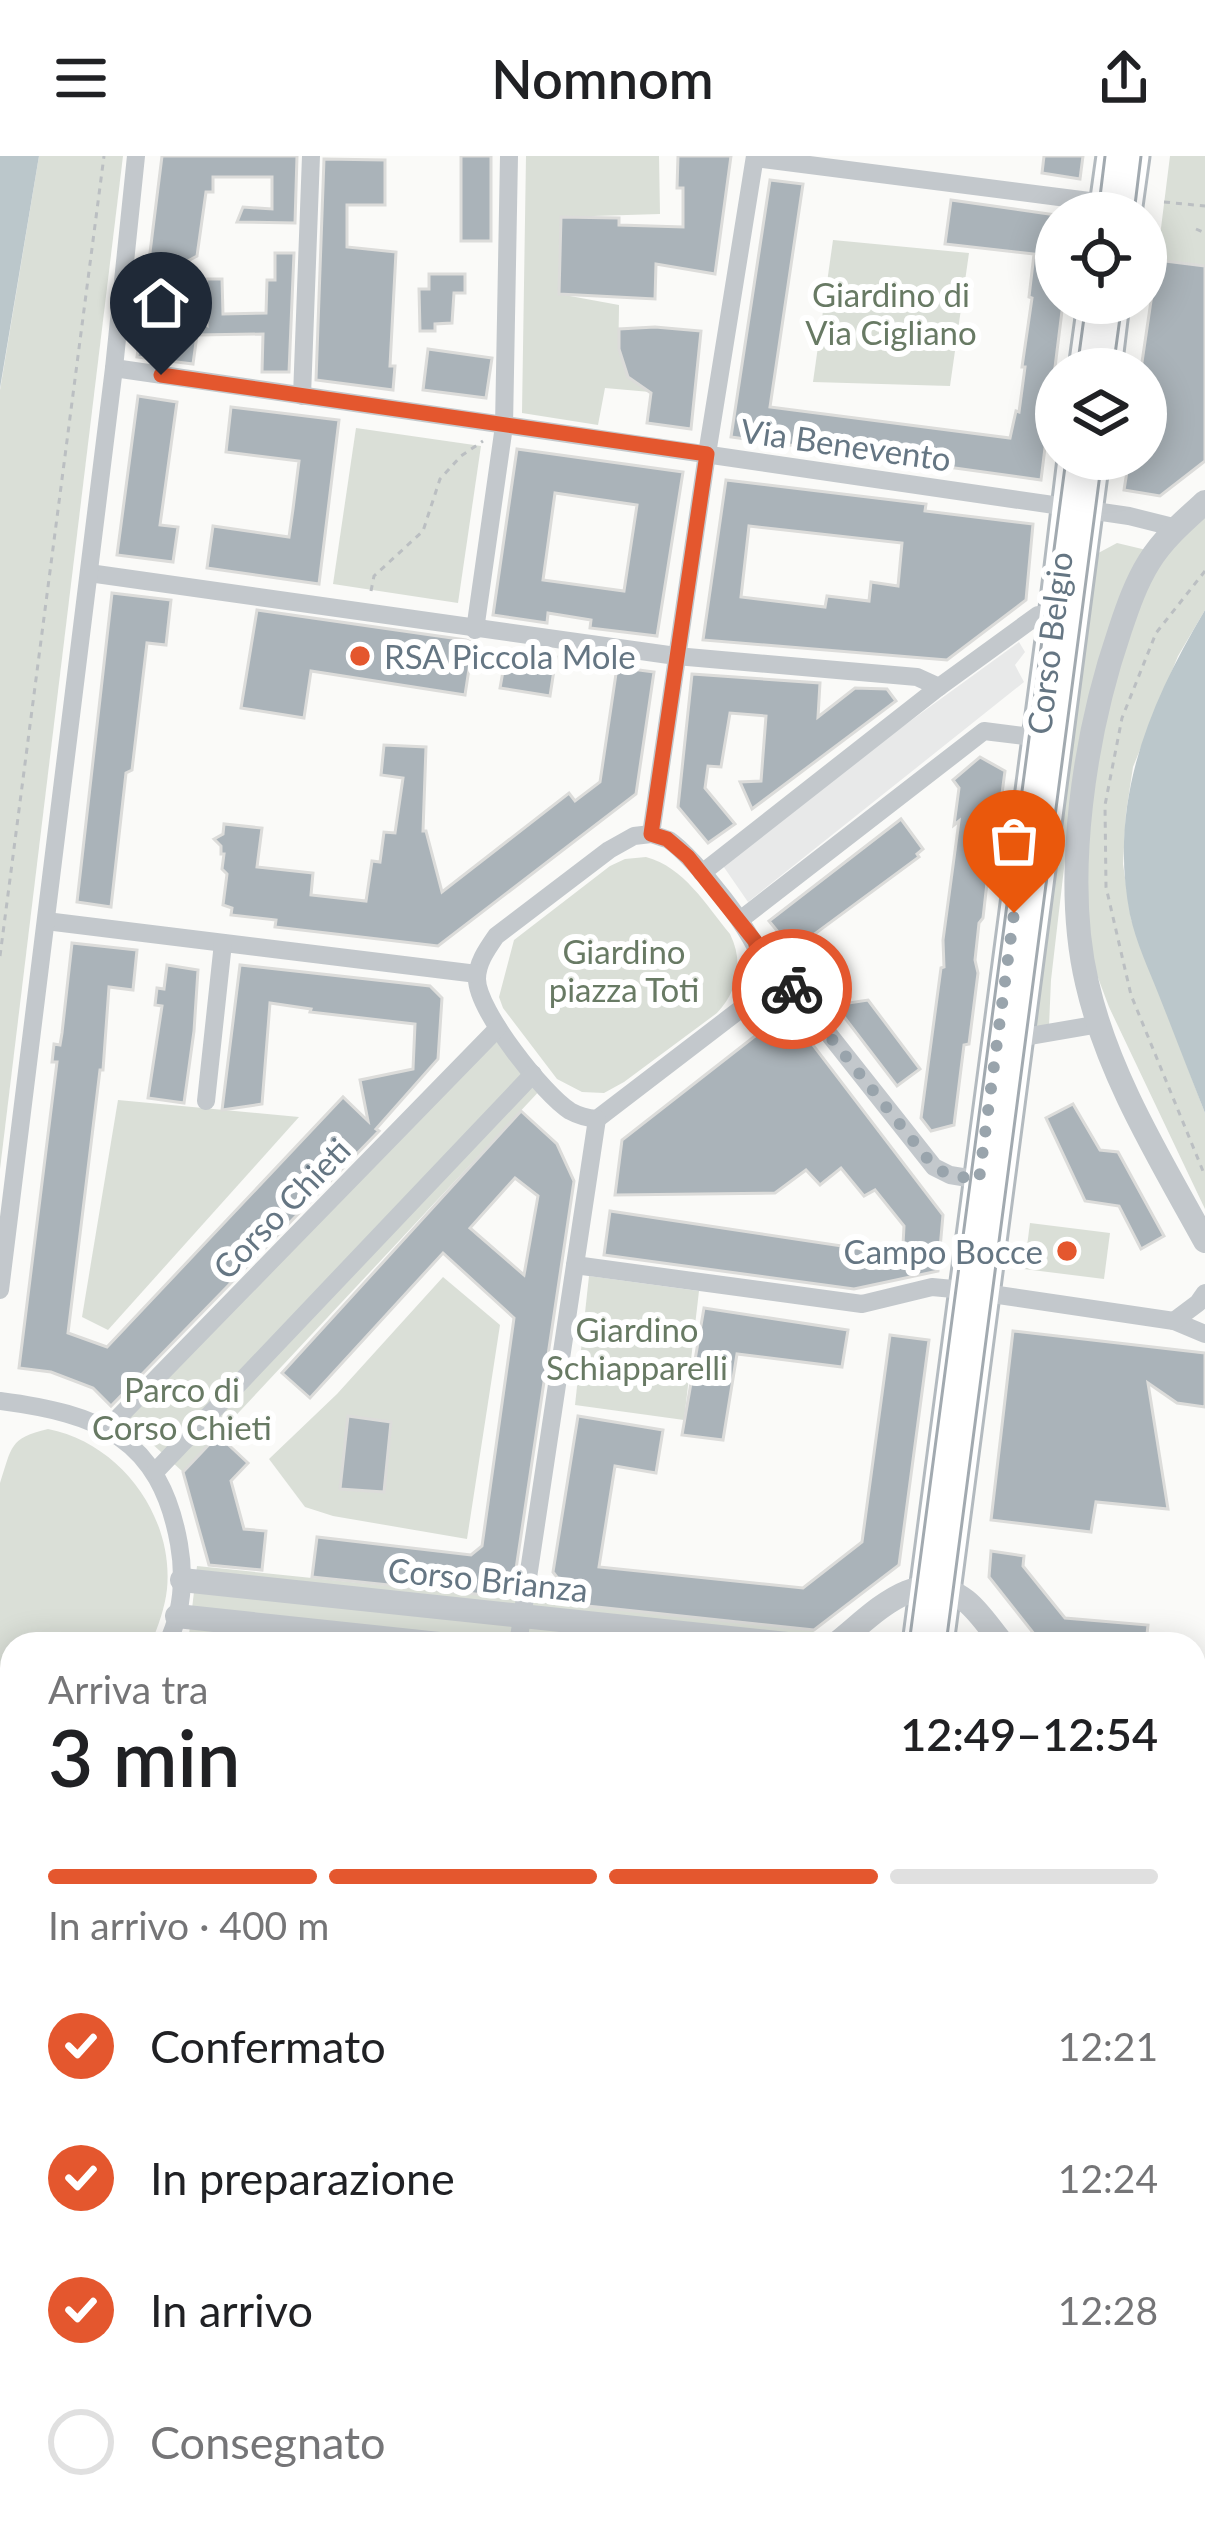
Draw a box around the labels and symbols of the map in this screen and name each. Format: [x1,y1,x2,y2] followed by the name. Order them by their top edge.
[110,252,212,375] pin
[805,274,977,352] park label: Giardino di Via Cigliano
[738,409,954,479] street label: Via Benevento
[1018,549,1080,737] street label: Corso Belgio
[384,636,636,676] place label: RSA Piccola Mole
[347,643,373,669] marker: RSA Piccola Mole
[963,790,1065,913] pin
[732,929,852,1049] courier
[549,931,699,1009] park label: Giardino piazza Toti
[204,1129,358,1287] street label: Corso Chieti
[844,1231,1043,1271] place label: Campo Bocce
[1054,1238,1080,1264] marker: Campo Bocce
[546,1309,728,1387] park label: Giardino Schiapparelli
[92,1369,272,1447] park label: Parco di Corso Chieti
[386,1549,590,1609] street label: Corso Brianza

